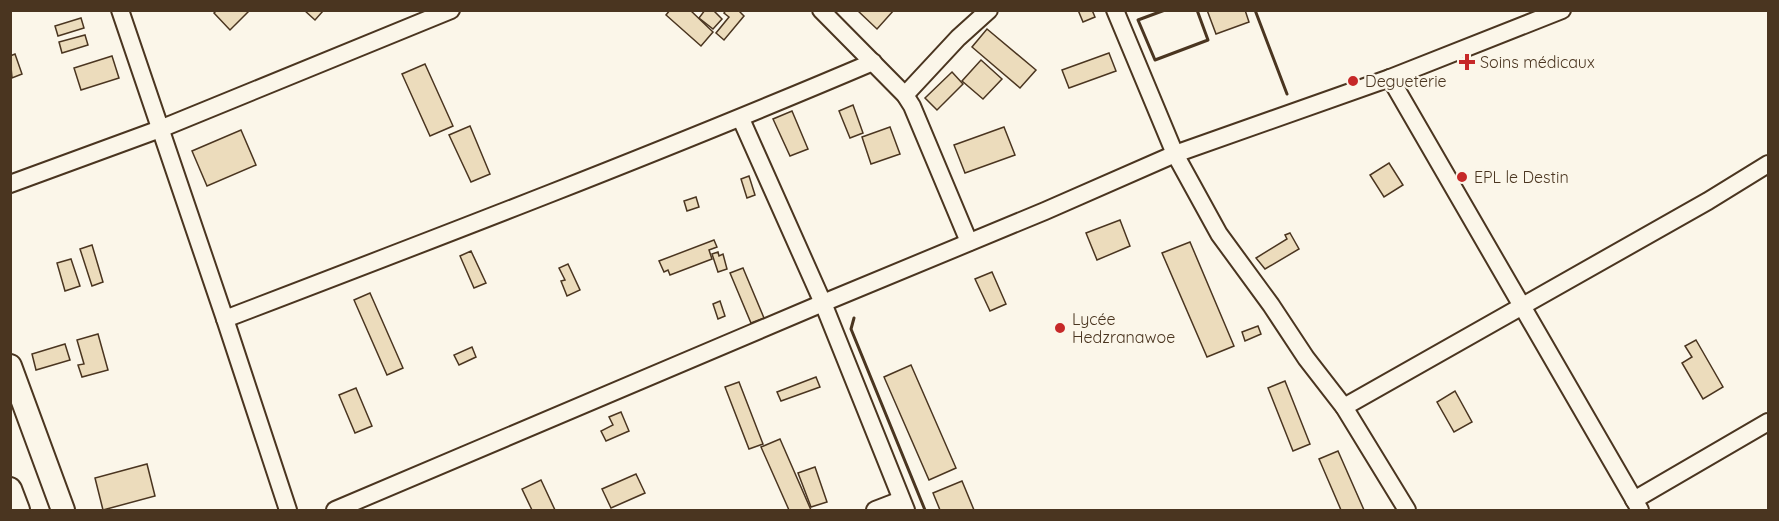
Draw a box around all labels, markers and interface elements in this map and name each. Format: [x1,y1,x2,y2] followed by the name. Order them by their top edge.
[1480,52,1595,72] place label: Soins médicaux
[1458,53,1476,71] marker: Soins médicaux
[1365,71,1447,91] place label: Degueterie
[1346,74,1360,88] marker: Degueterie
[1474,167,1569,187] place label: EPL le Destin
[1455,170,1469,184] marker: EPL le Destin
[1072,309,1175,347] place label: Lycée Hedzranawoe
[1053,321,1067,335] marker: Lycée Hedzranawoe

